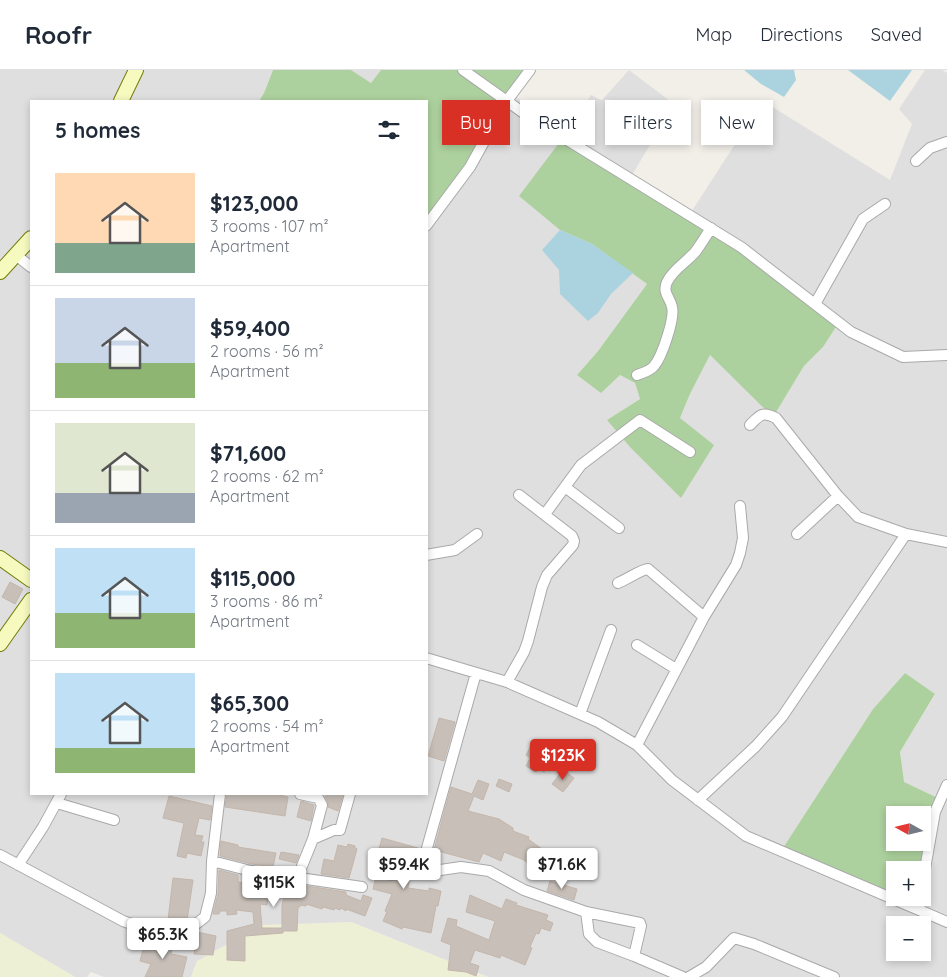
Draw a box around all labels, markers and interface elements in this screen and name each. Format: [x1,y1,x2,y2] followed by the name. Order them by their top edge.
[25,20,92,50] text: Roofr
[695,23,732,46] text: Map
[760,23,843,46] text: Directions
[871,23,922,46] text: Saved
[442,100,510,145] chip: Buy
[520,100,595,145] chip: Rent
[605,100,691,145] chip: Filters
[701,100,773,145] chip: New
[375,116,403,144] icon: filters
[55,117,140,143] text: 5 homes
[210,190,298,216] text: $123,000
[95,193,155,253] icon: home
[210,216,329,236] text: 3 rooms · 107 m²
[210,236,290,256] text: Apartment
[210,315,290,341] text: $59,400
[95,318,155,378] icon: home
[210,341,324,361] text: 2 rooms · 56 m²
[210,361,290,381] text: Apartment
[210,440,286,466] text: $71,600
[95,443,155,503] icon: home
[210,466,324,486] text: 2 rooms · 62 m²
[210,486,290,506] text: Apartment
[210,565,295,591] text: $115,000
[95,568,155,628] icon: home
[210,591,323,611] text: 3 rooms · 86 m²
[210,611,290,631] text: Apartment
[210,690,289,716] text: $65,300
[95,693,155,753] icon: home
[210,716,324,736] text: 2 rooms · 54 m²
[210,736,290,756] text: Apartment
[528,738,598,781] pin: $123K
[541,745,585,765] text: $123K
[886,806,931,851] north arrow
[886,806,931,961] map controls
[363,848,445,890] pin: $59.4K
[521,848,603,890] pin: $71.6K
[379,854,429,874] text: $59.4K
[538,854,586,874] text: $71.6K
[886,861,931,906] button: +
[239,866,309,908] pin: $115K
[253,872,295,892] text: $115K
[886,916,931,961] button: −
[122,918,204,960] pin: $65.3K
[138,924,188,944] text: $65.3K

